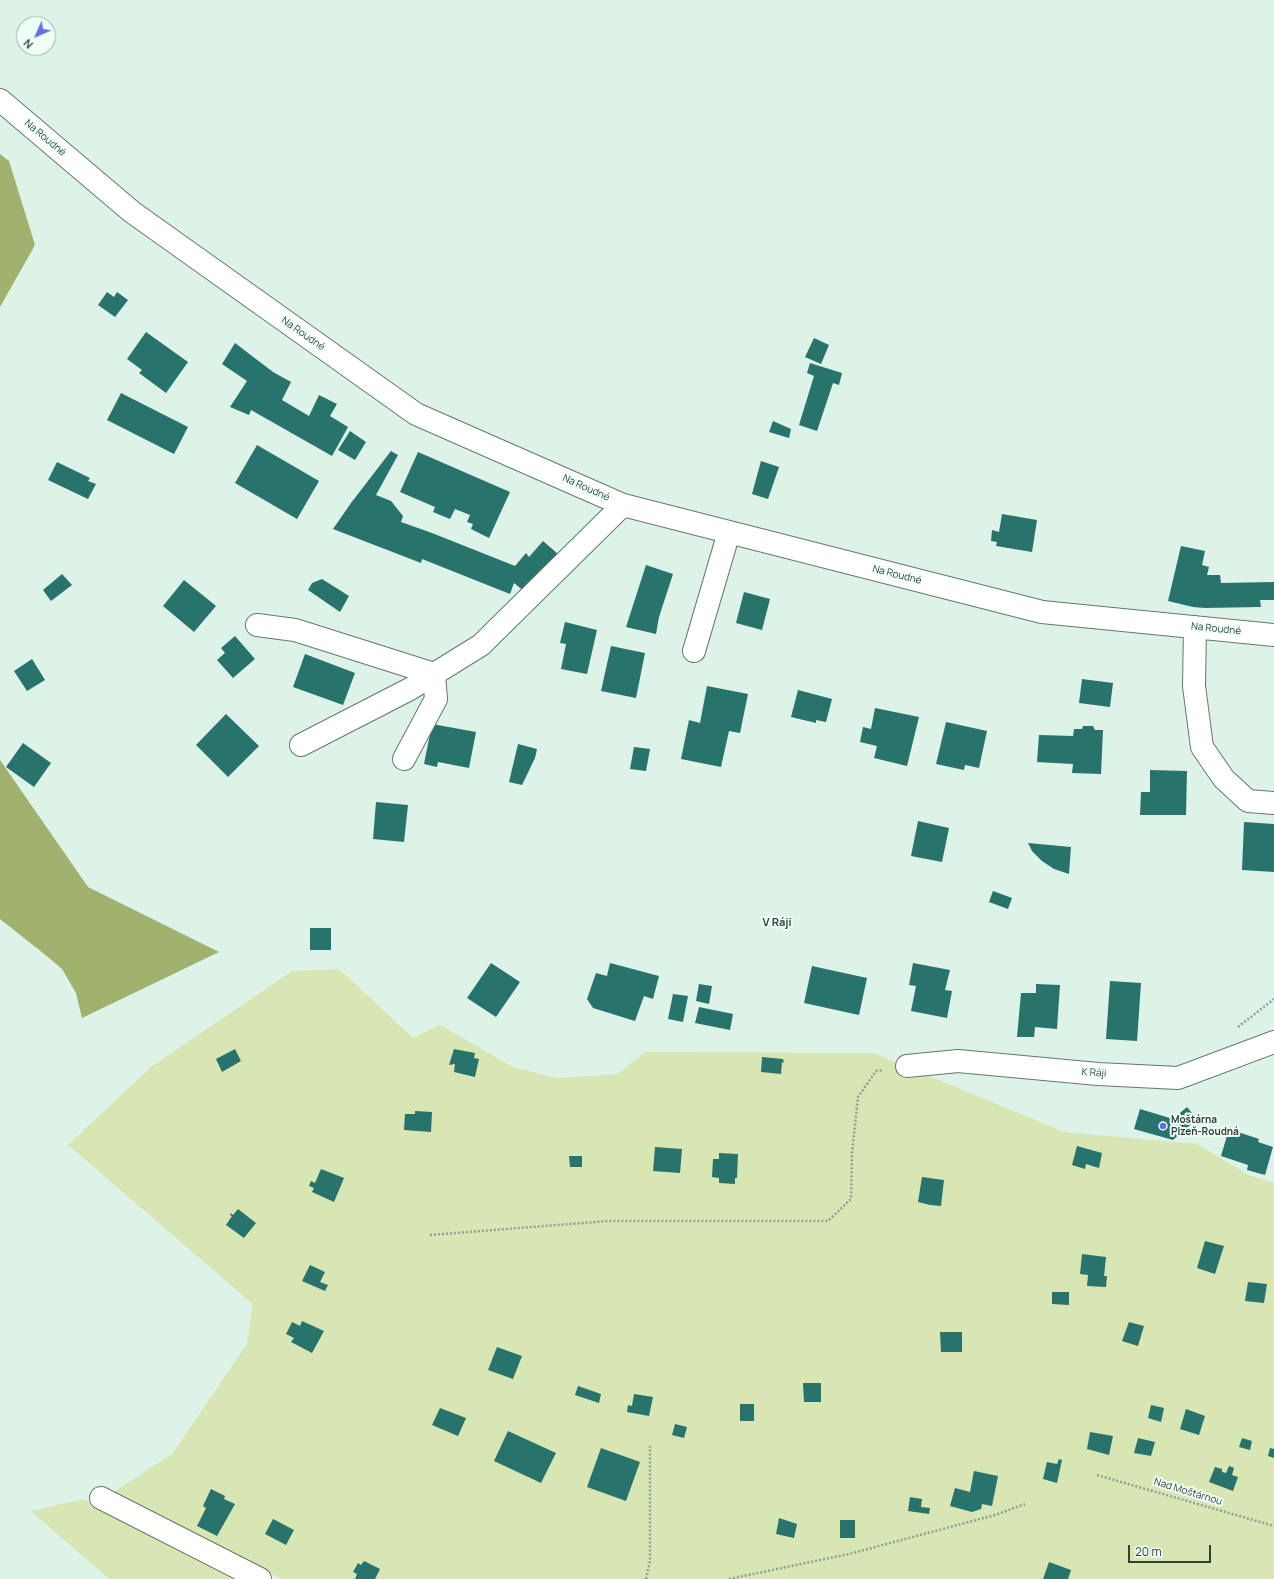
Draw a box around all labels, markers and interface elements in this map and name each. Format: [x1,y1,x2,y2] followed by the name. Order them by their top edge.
[16,16,56,56] north arrow
[20,36,36,52] text: N
[22,117,68,159] street label: Na Roudné
[279,315,327,353] street label: Na Roudné
[561,472,611,504] street label: Na Roudné
[871,563,923,587] street label: Na Roudné
[1190,620,1242,638] street label: Na Roudné
[762,916,792,930] district label: V Ráji
[1081,1066,1107,1080] street label: K Ráji
[1171,1114,1239,1138] place label: Moštárna Plzeň-Roudná
[1158,1121,1168,1131] marker: Moštárna Plzeň-Roudná
[1152,1476,1224,1508] street label: Nad Moštárnou
[1130,1537,1213,1563] scale bar
[1135,1543,1162,1560] text: 20 m

